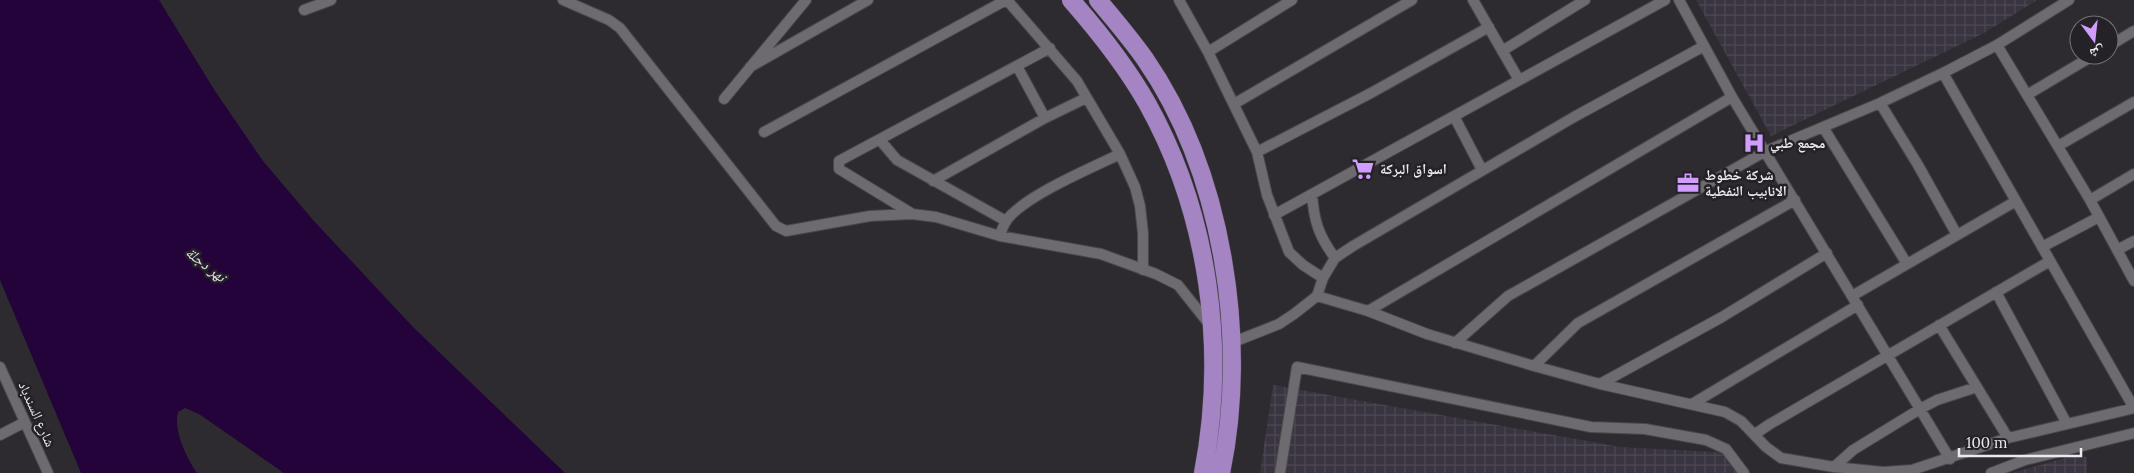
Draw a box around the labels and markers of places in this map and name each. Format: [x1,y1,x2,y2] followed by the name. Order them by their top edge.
[1741,130,1767,156] hospital icon: مجمع طبي
[1770,134,1825,154] place label: مجمع طبي
[1350,156,1376,182] supermarket icon: اسواق البركة
[1380,160,1447,178] place label: اسواق البركة
[1705,166,1787,200] place label: شركة خطوط الانابيب النفطية
[1675,170,1701,196] office icon: شركة خطوط الانابيب النفطية

